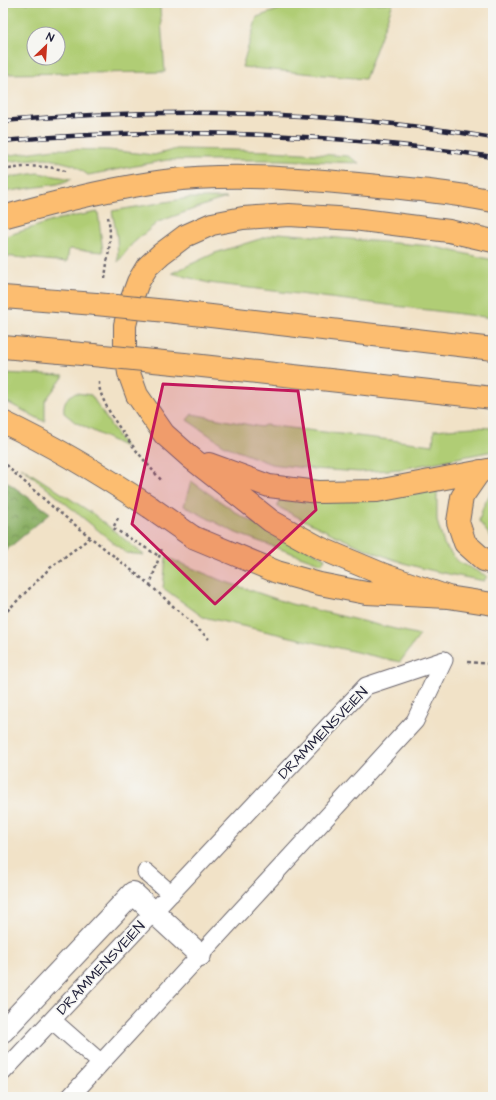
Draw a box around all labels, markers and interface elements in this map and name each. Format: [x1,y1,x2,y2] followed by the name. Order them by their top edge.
[26,26,66,66] north arrow
[44,29,56,46] text: N
[273,682,373,784] street label: DRAMMENSVEIEN
[52,916,150,1020] street label: DRAMMENSVEIEN

